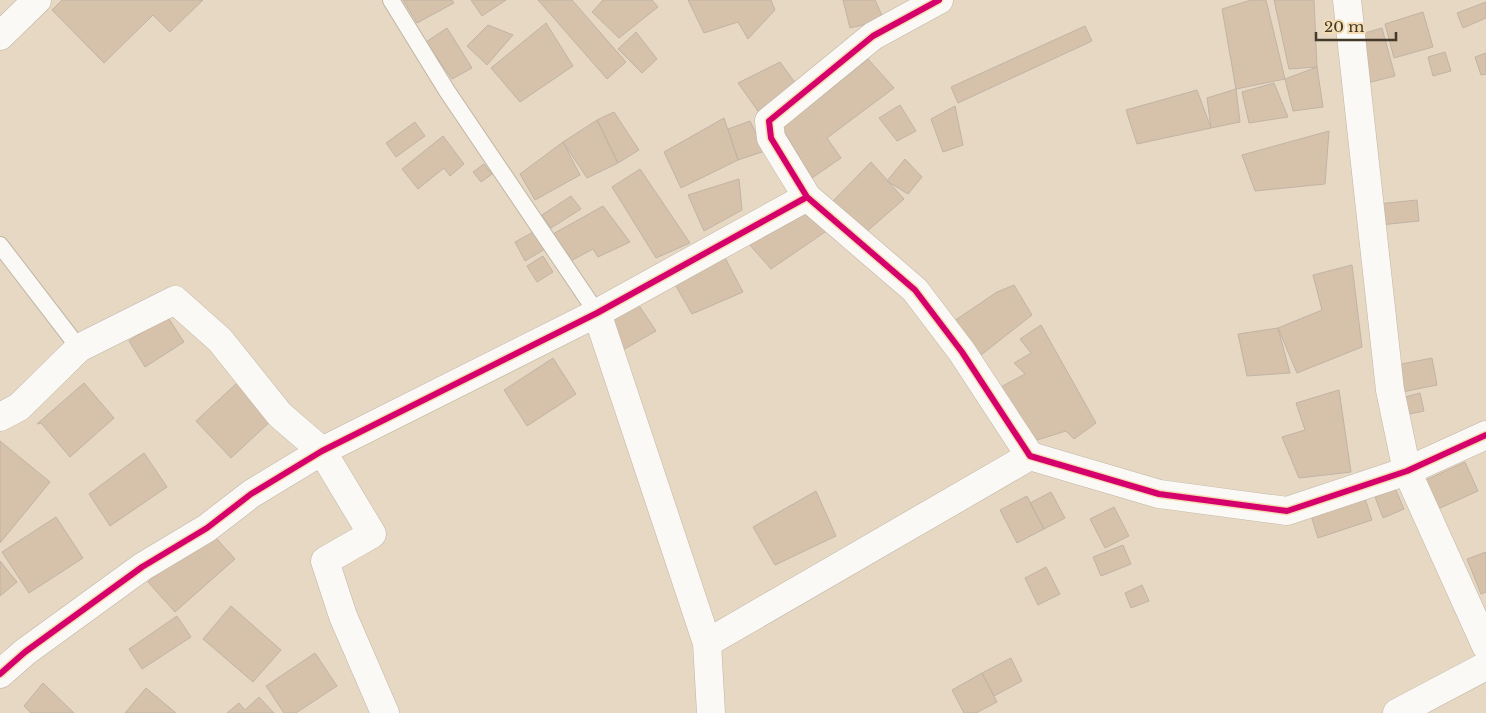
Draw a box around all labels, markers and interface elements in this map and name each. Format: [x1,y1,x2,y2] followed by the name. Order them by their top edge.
[1316,10,1396,42] scale bar
[1324,17,1364,36] text: 20 m

